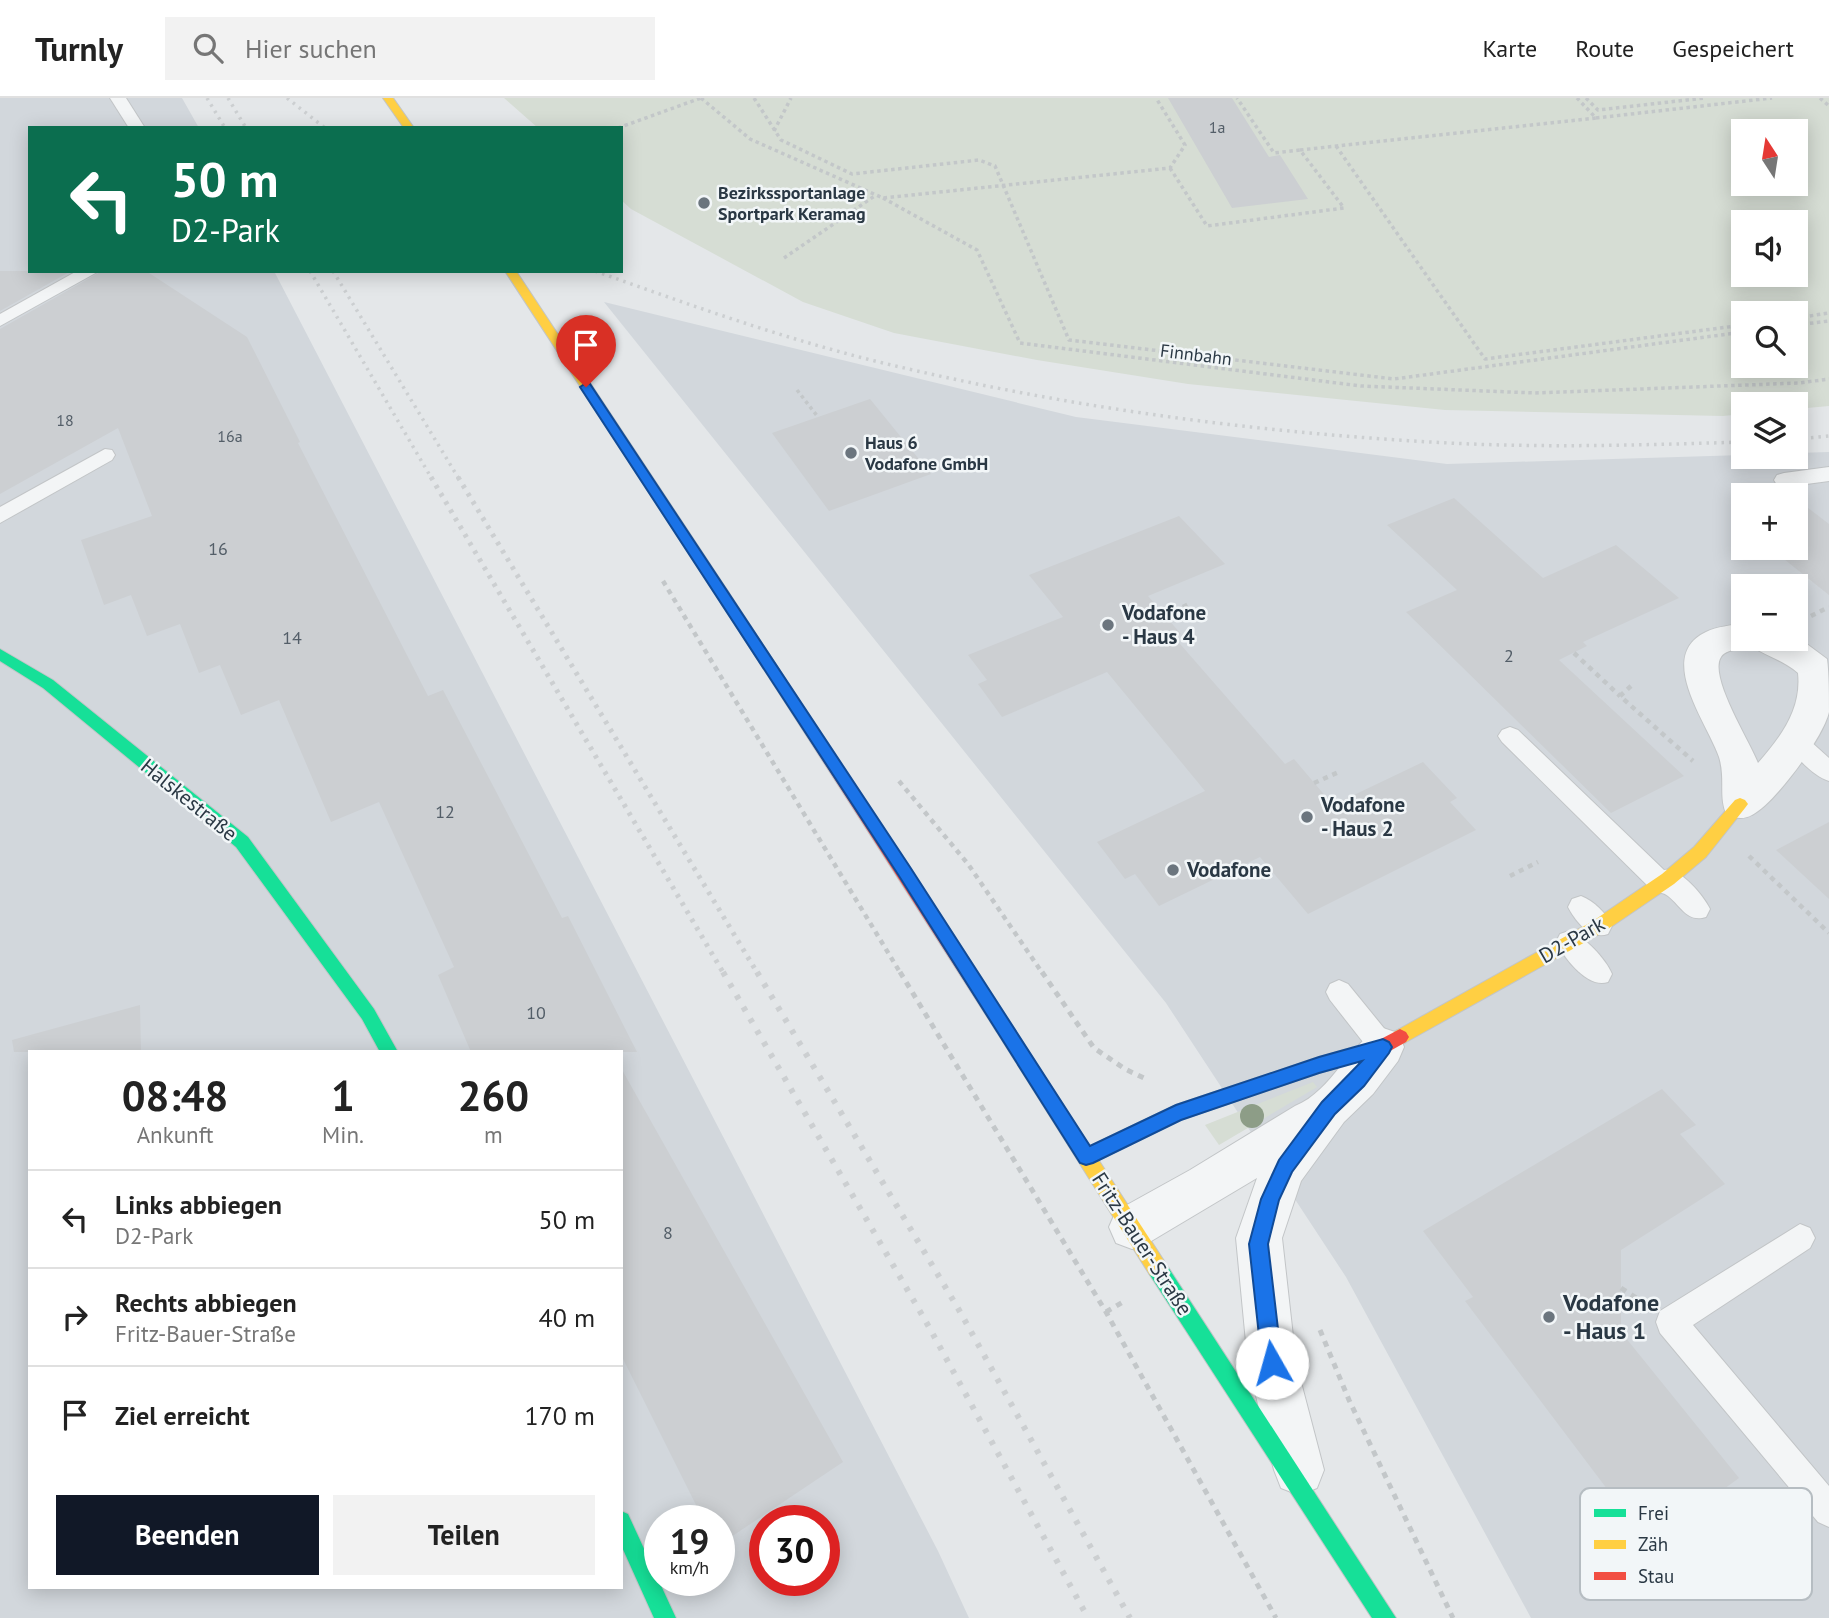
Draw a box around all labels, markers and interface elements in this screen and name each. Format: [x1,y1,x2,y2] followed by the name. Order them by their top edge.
[165,17,655,80] search box
[35,27,123,70] text: Turnly
[189,29,227,67] icon: search
[245,32,377,65] text: Hier suchen
[1482,33,1537,64] text: Karte
[1575,33,1634,64] text: Route
[1672,33,1794,64] text: Gespeichert
[1209,117,1225,137] house number: 1a
[1731,119,1808,196] north arrow
[1731,119,1808,651] map controls
[171,147,278,211] text: 50 m
[56,154,147,245] icon: left
[718,181,866,225] place label: Bezirkssportanlage Sportpark Keramag
[696,195,712,211] marker: Bezirkssportanlage Sportpark Keramag
[171,209,280,251] text: D2-Park
[1731,210,1808,287] button: sound
[1731,301,1808,378] button: search
[556,315,616,387] pin
[567,326,605,364] icon: arrive
[1159,339,1233,370] street label: Finnbahn
[1731,392,1808,469] button: layers
[56,410,74,430] house number: 18
[217,426,243,446] house number: 16a
[864,431,988,475] place label: Haus 6 Vodafone GmbH
[843,445,859,461] marker: Haus 6 Vodafone GmbH
[1731,483,1808,560] button: +
[208,537,228,560] house number: 16
[1731,574,1808,651] button: −
[1121,599,1206,650] place label: Vodafone - Haus 4
[1100,617,1116,633] marker: Vodafone - Haus 4
[282,626,302,649] house number: 14
[1504,644,1514,667] house number: 2
[136,752,243,847] street label: Halskestraße
[1320,791,1405,842] place label: Vodafone - Haus 2
[435,800,455,823] house number: 12
[1299,809,1315,825] marker: Vodafone - Haus 2
[1186,856,1271,883] place label: Vodafone
[1165,862,1181,878] marker: Vodafone
[1534,910,1609,969] street label: D2-Park
[526,1001,546,1024] house number: 10
[122,1068,228,1123] text: 08:48
[331,1068,355,1123] text: 1
[458,1068,529,1123] text: 260
[137,1120,213,1149] text: Ankunft
[322,1120,364,1149] text: Min.
[484,1120,503,1149] text: m
[1086,1167,1199,1320] street label: Fritz-Bauer-Straße
[115,1188,282,1221] text: Links abbiegen
[56,1200,94,1238] icon: left
[539,1203,595,1236] text: 50 m
[115,1221,193,1250] text: D2-Park
[663,1221,673,1244] house number: 8
[115,1286,297,1319] text: Rechts abbiegen
[1562,1287,1659,1346] place label: Vodafone - Haus 1
[56,1298,94,1336] icon: right
[539,1301,595,1334] text: 40 m
[1541,1309,1557,1325] marker: Vodafone - Haus 1
[115,1319,296,1348] text: Fritz-Bauer-Straße
[1235,1326,1309,1400] position arrow
[56,1396,94,1434] icon: arrive
[115,1399,250,1432] text: Ziel erreicht
[524,1399,595,1432] text: 170 m
[1580,1488,1812,1600] legend
[56,1495,319,1575] button: Beenden
[333,1495,595,1575] button: Teilen
[1638,1501,1669,1525] text: Frei
[749,1505,840,1596] speed limit sign: 30
[670,1518,709,1564] text: 19
[1638,1532,1668,1556] text: Zäh
[670,1556,709,1579] text: km/h
[1638,1564,1674,1588] text: Stau

